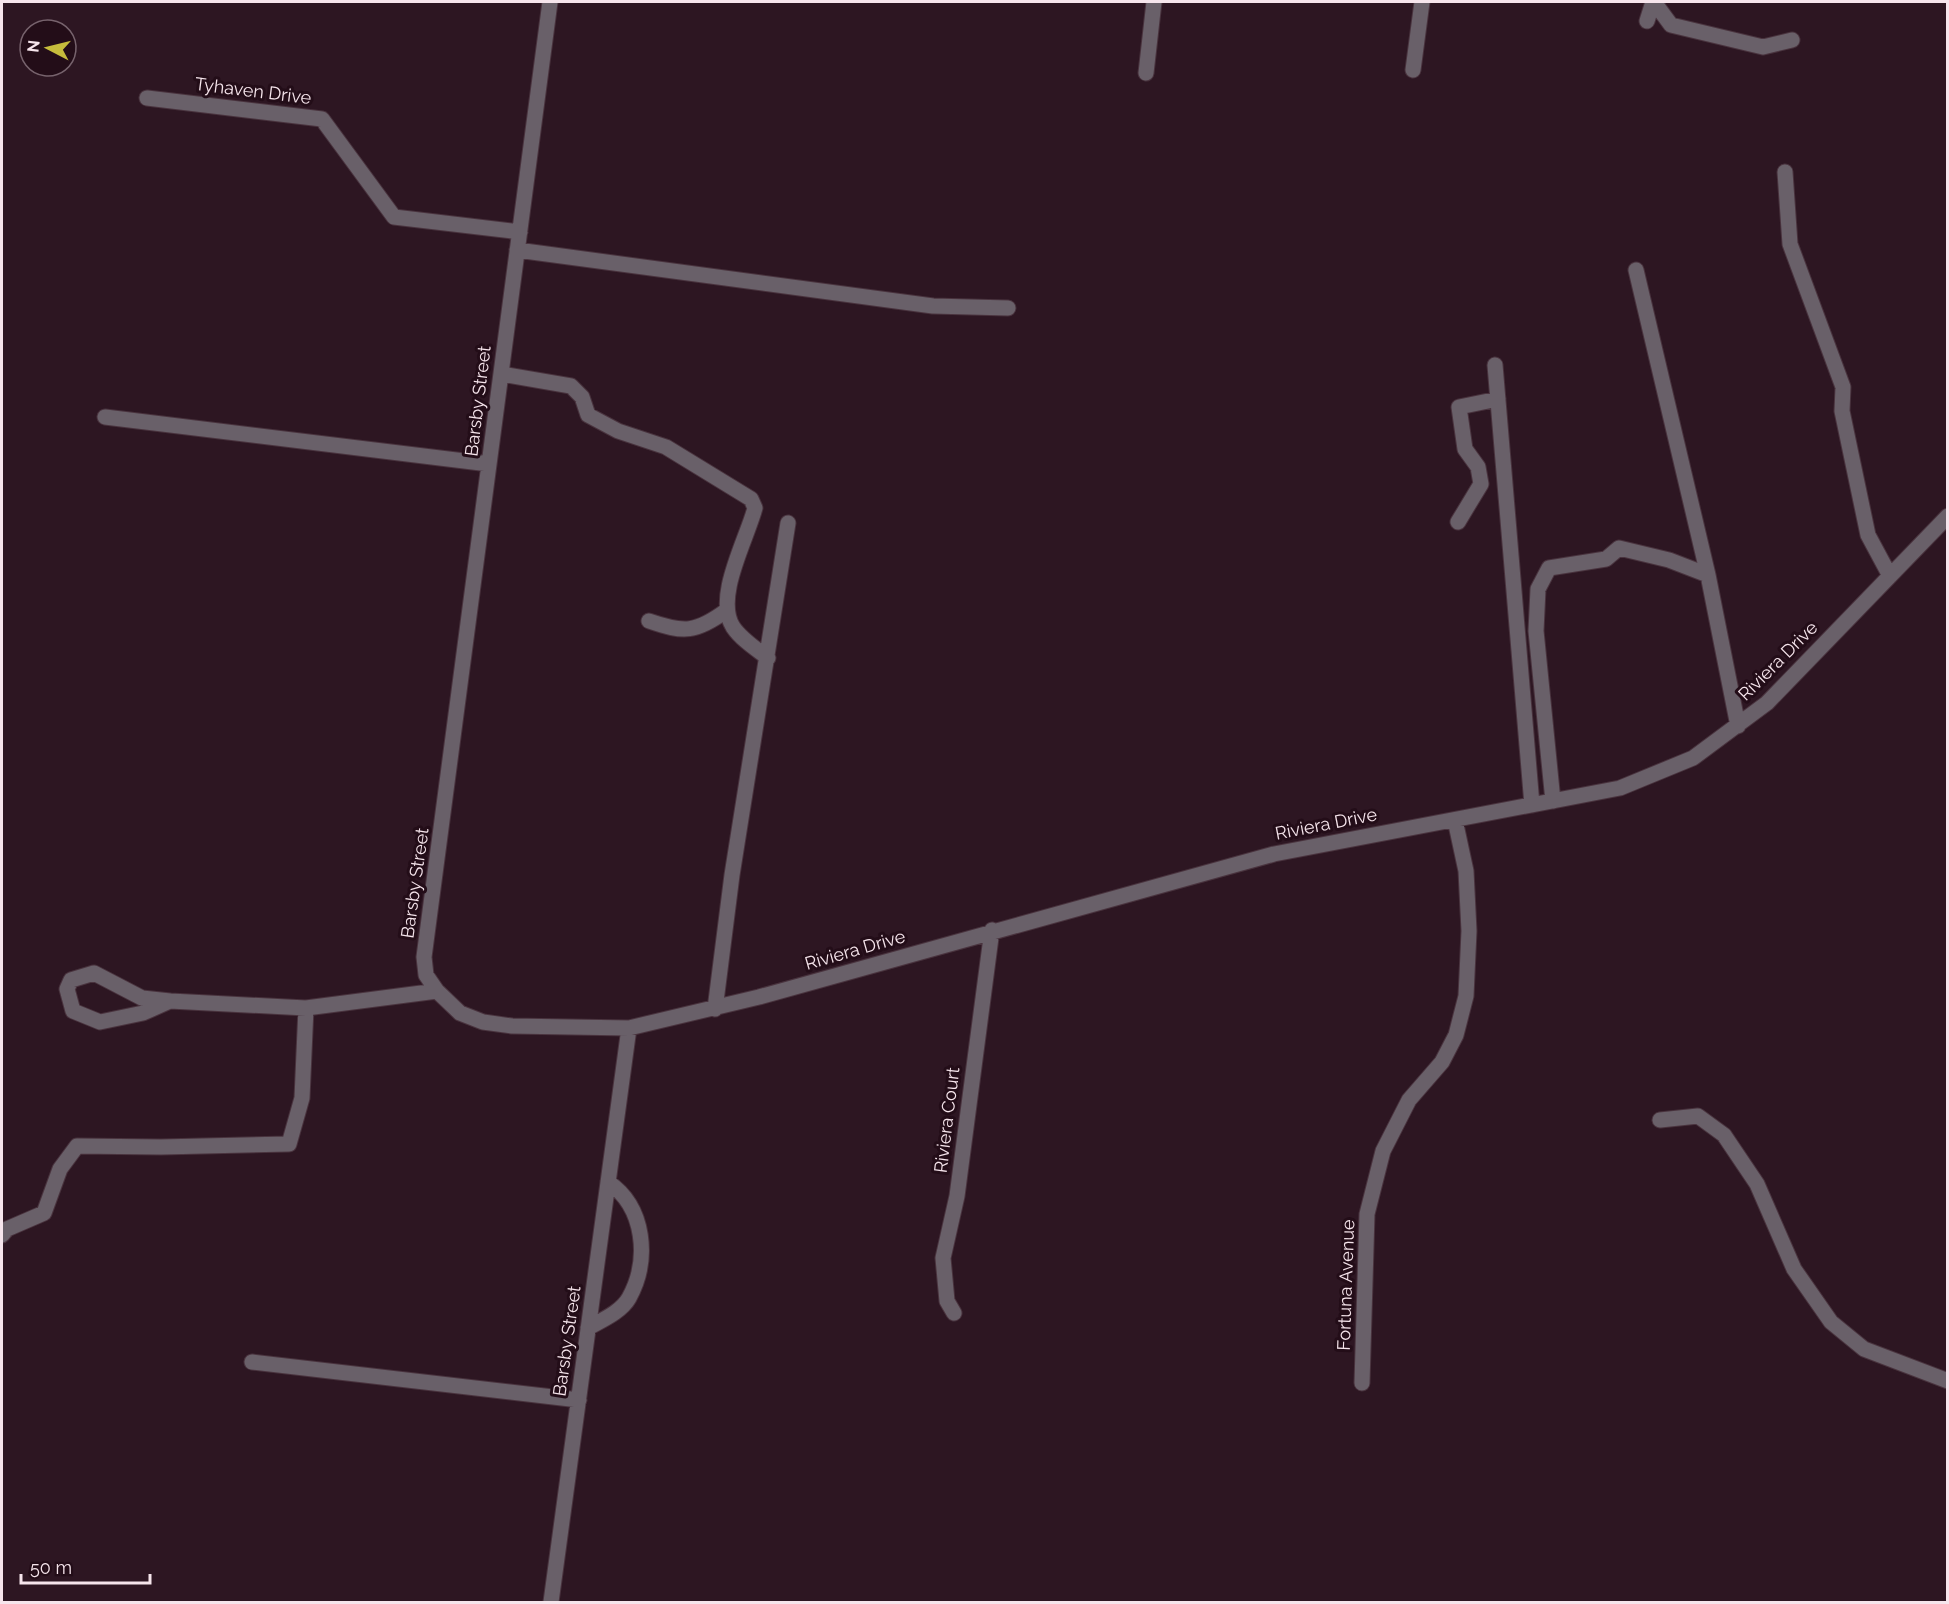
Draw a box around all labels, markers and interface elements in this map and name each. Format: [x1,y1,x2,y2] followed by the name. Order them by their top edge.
[18,18,78,78] north arrow
[23,39,44,53] text: N
[194,73,313,108] street label: Tyhaven Drive
[460,344,495,457] street label: Barsby Street
[1734,616,1822,705] street label: Riviera Drive
[1273,803,1379,844] street label: Riviera Drive
[396,826,433,940] street label: Barsby Street
[802,925,908,974] street label: Riviera Drive
[930,1066,963,1174] street label: Riviera Court
[1333,1219,1358,1351] street label: Fortuna Avenue
[548,1284,585,1398] street label: Barsby Street
[21,1547,150,1585] scale bar
[30,1557,72,1578] text: 50 m

